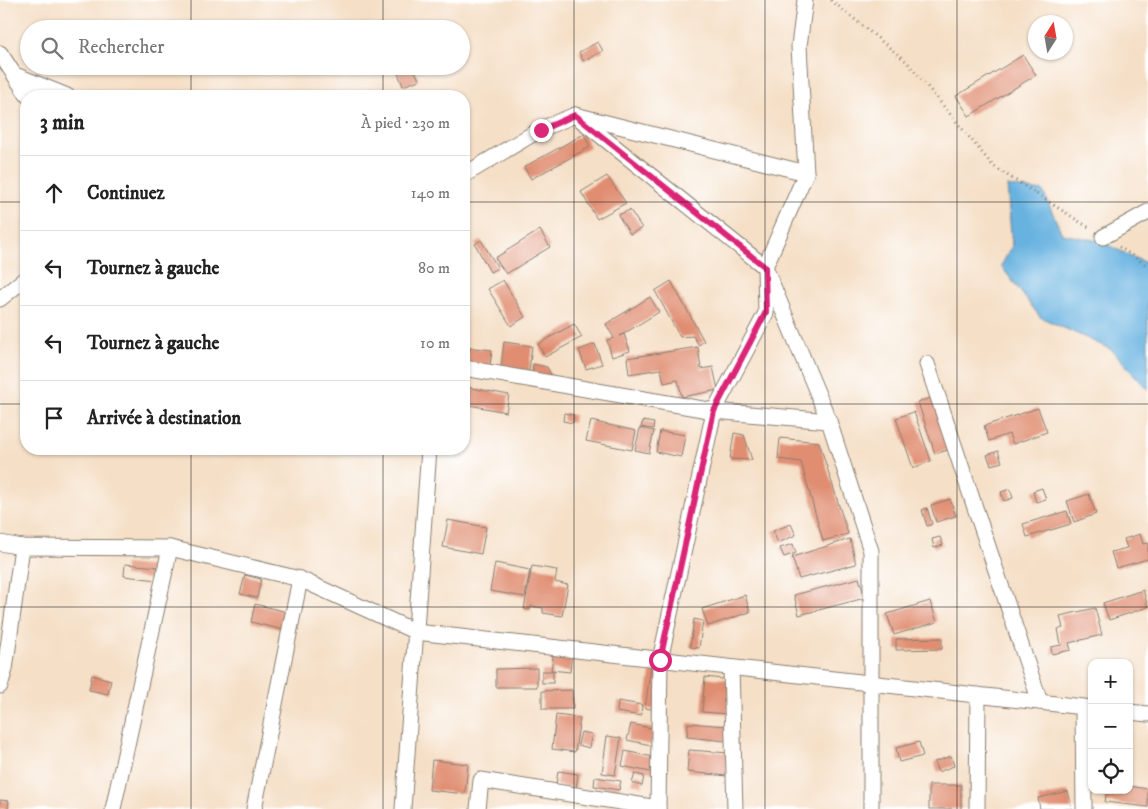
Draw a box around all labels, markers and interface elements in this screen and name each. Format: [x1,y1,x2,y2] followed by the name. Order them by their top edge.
[1028,15,1073,60] north arrow
[20,20,470,75] search box
[38,34,66,62] icon: search
[78,36,164,59] text: Rechercher
[40,110,85,136] text: 3 min
[361,113,450,133] text: À pied · 230 m
[530,119,553,142] route end
[40,179,68,207] icon: ahead
[87,182,165,205] text: Continuez
[411,183,450,203] text: 140 m
[40,254,68,282] icon: left
[87,257,219,280] text: Tournez à gauche
[418,258,450,278] text: 80 m
[40,329,68,357] icon: left
[87,332,219,355] text: Tournez à gauche
[420,333,450,353] text: 10 m
[40,404,68,432] icon: arrive
[87,407,241,430] text: Arrivée à destination
[649,649,672,672] route start
[1088,659,1133,794] map controls
[1088,659,1133,704] button: +
[1088,704,1133,749] button: −
[1088,749,1133,794] button: locate

